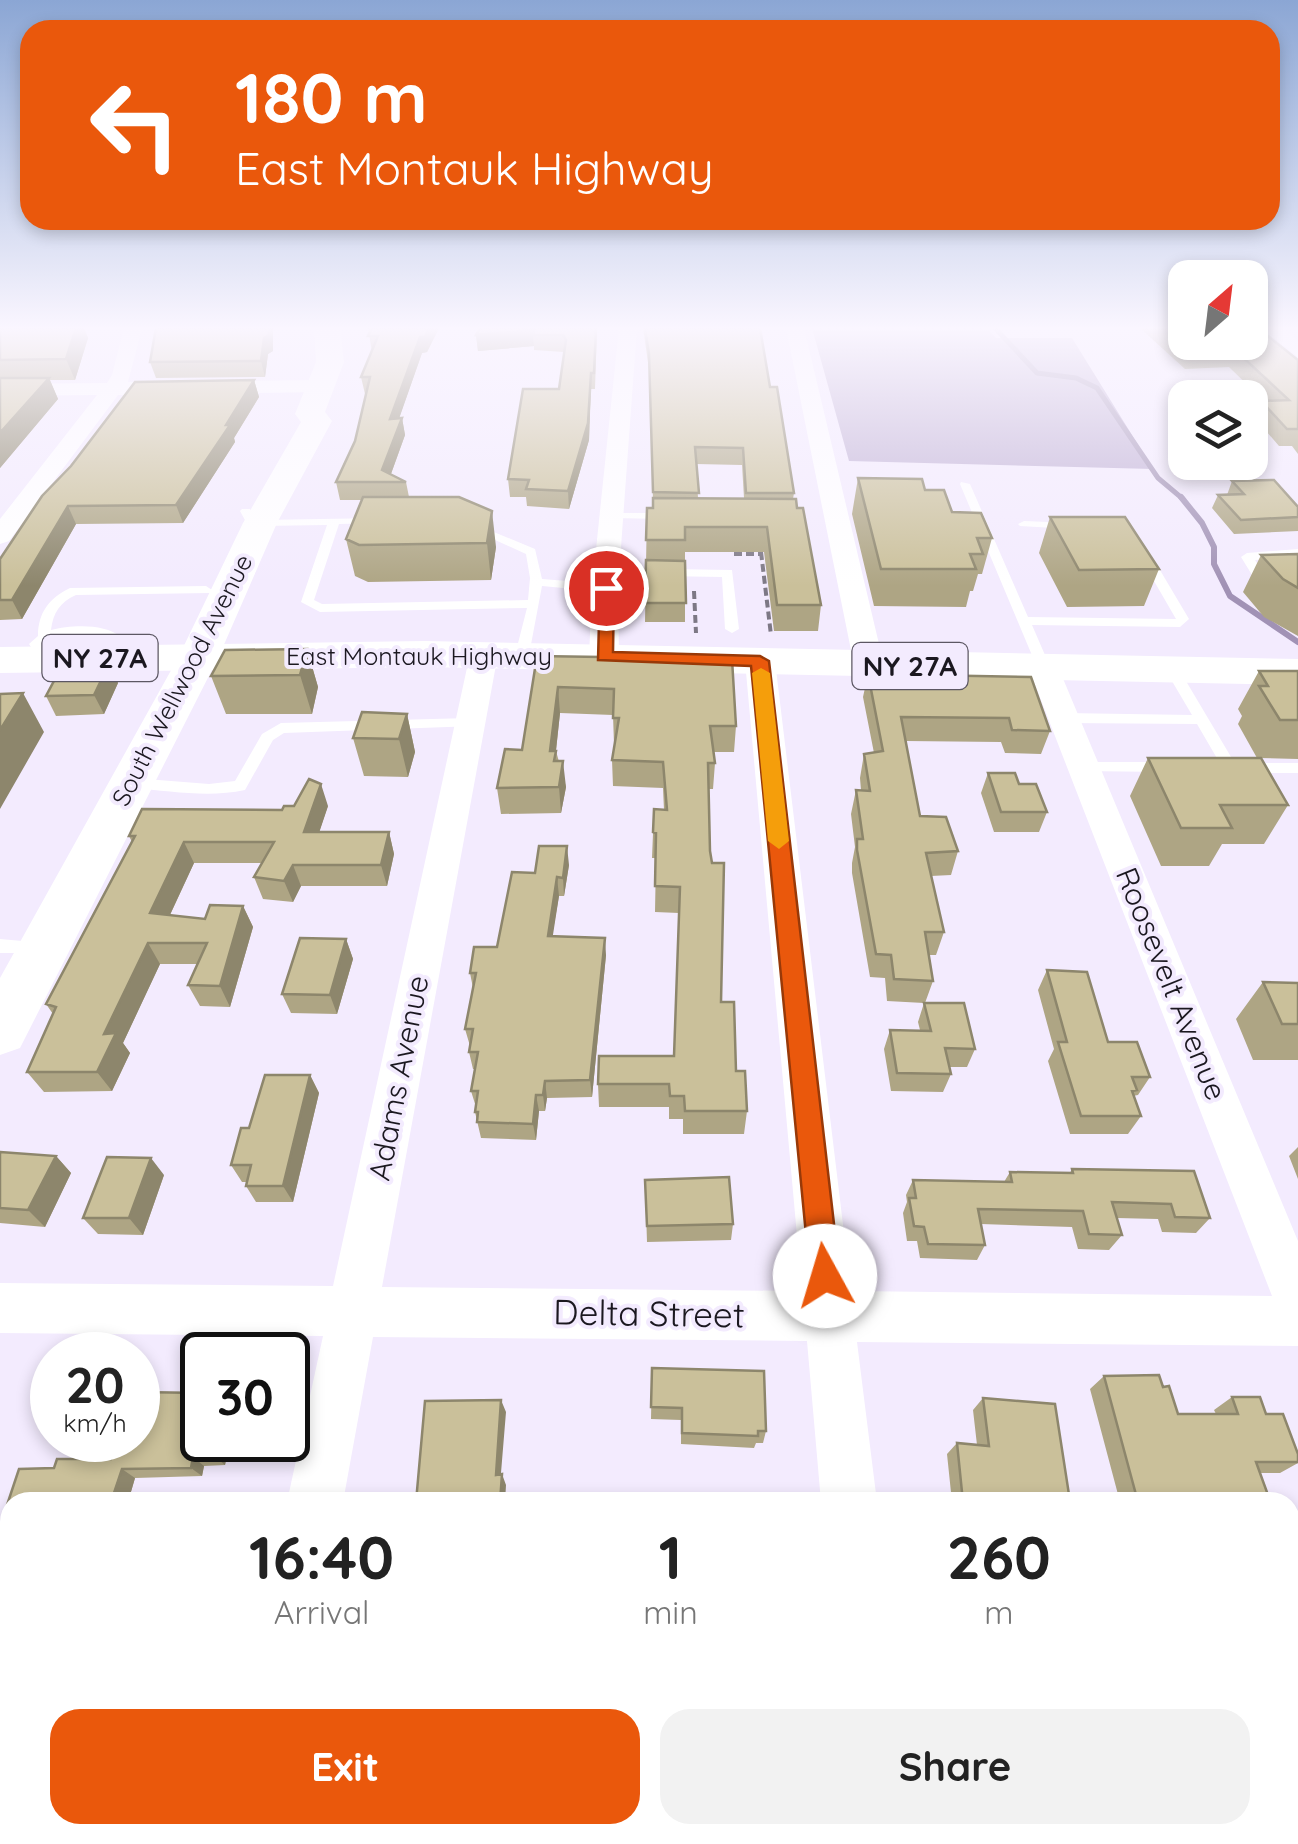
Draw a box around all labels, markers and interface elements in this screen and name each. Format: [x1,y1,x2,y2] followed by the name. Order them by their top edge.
[235,53,428,141] text: 180 m
[70,60,200,190] icon: left
[235,140,713,196] text: East Montauk Highway
[1168,260,1268,360] north arrow
[1168,260,1268,480] map controls
[1168,380,1268,480] button: layers
[564,546,649,631] pin
[105,549,259,811] street label: South Wellwood Avenue
[579,561,634,616] icon: arrive
[42,635,158,681] road number: NY 27A
[286,640,552,671] street label: East Montauk Highway
[852,643,968,689] road number: NY 27A
[1108,862,1236,1105] street label: Roosevelt Avenue
[360,972,437,1184] street label: Adams Avenue
[773,1224,877,1328] position arrow
[553,1289,745,1337] street label: Delta Street
[180,1332,310,1462] speed limit sign: 30
[65,1353,125,1416] text: 20
[63,1407,127,1438] text: km/h
[249,1519,394,1594] text: 16:40
[659,1519,682,1594] text: 1
[947,1519,1051,1594] text: 260
[274,1592,369,1632] text: Arrival
[643,1592,698,1632] text: min
[984,1592,1013,1632] text: m
[50,1709,640,1824] button: Exit
[660,1709,1250,1824] button: Share

